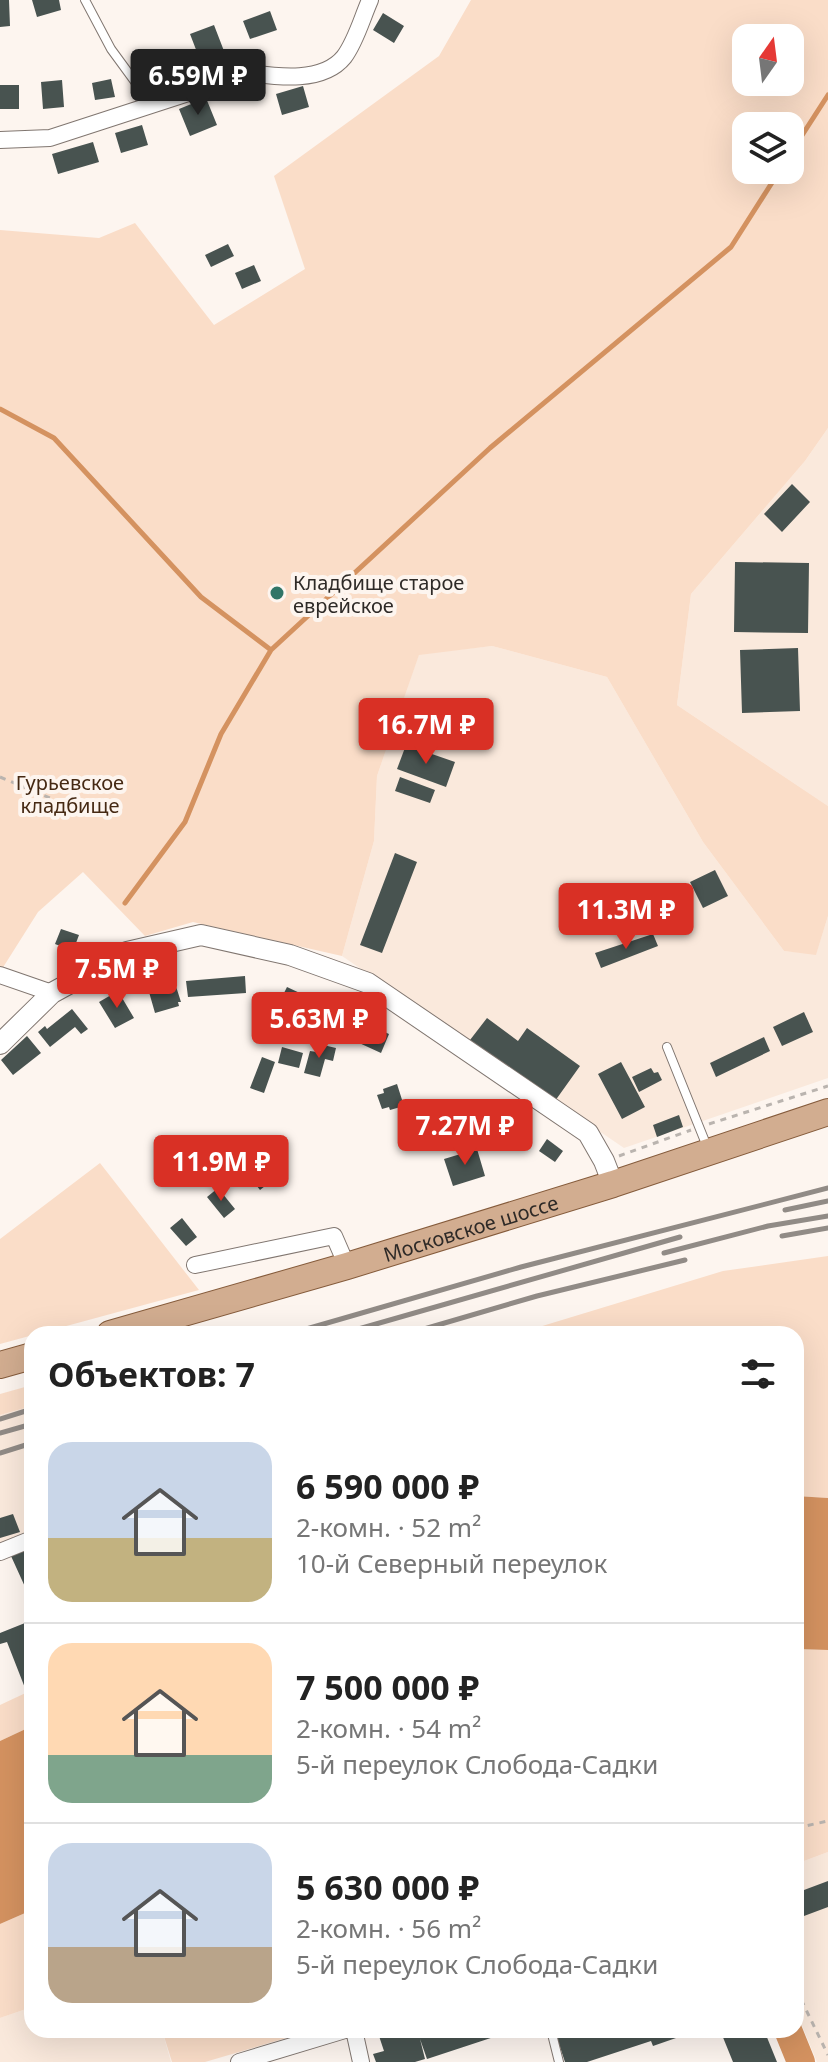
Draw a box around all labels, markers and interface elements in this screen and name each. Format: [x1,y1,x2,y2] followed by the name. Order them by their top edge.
[732,24,804,96] north arrow
[732,24,804,184] map controls
[124,49,272,117] pin: 6.59M ₽
[149,57,247,93] text: 6.59M ₽
[732,112,804,184] button: layers
[293,569,464,619] place label: Кладбище старое еврейское
[268,584,286,602] marker: Кладбище старое еврейское
[352,698,500,766] pin: 16.7M ₽
[377,706,475,742] text: 16.7M ₽
[16,769,124,819] park label: Гурьевское кладбище
[552,883,700,951] pin: 11.3M ₽
[577,891,675,927] text: 11.3M ₽
[52,942,182,1010] pin: 7.5M ₽
[75,950,159,986] text: 7.5M ₽
[245,992,393,1060] pin: 5.63M ₽
[270,1000,368,1036] text: 5.63M ₽
[391,1099,539,1167] pin: 7.27M ₽
[416,1107,514,1143] text: 7.27M ₽
[147,1135,295,1203] pin: 11.9M ₽
[172,1143,270,1179] text: 11.9M ₽
[380,1188,561,1268] street label: Московское шоссе
[48,1351,255,1397] text: Объектов: 7
[736,1352,780,1396] icon: filters
[296,1463,479,1509] text: 6 590 000 ₽
[112,1474,208,1570] icon: home
[296,1509,481,1545] text: 2-комн. · 52 m²
[296,1545,607,1581] text: 10-й Северный переулок
[296,1664,479,1710] text: 7 500 000 ₽
[112,1675,208,1771] icon: home
[296,1710,481,1746] text: 2-комн. · 54 m²
[296,1746,658,1782] text: 5-й переулок Слобода-Садки
[296,1864,479,1910] text: 5 630 000 ₽
[112,1875,208,1971] icon: home
[296,1910,481,1946] text: 2-комн. · 56 m²
[296,1946,658,1982] text: 5-й переулок Слобода-Садки

